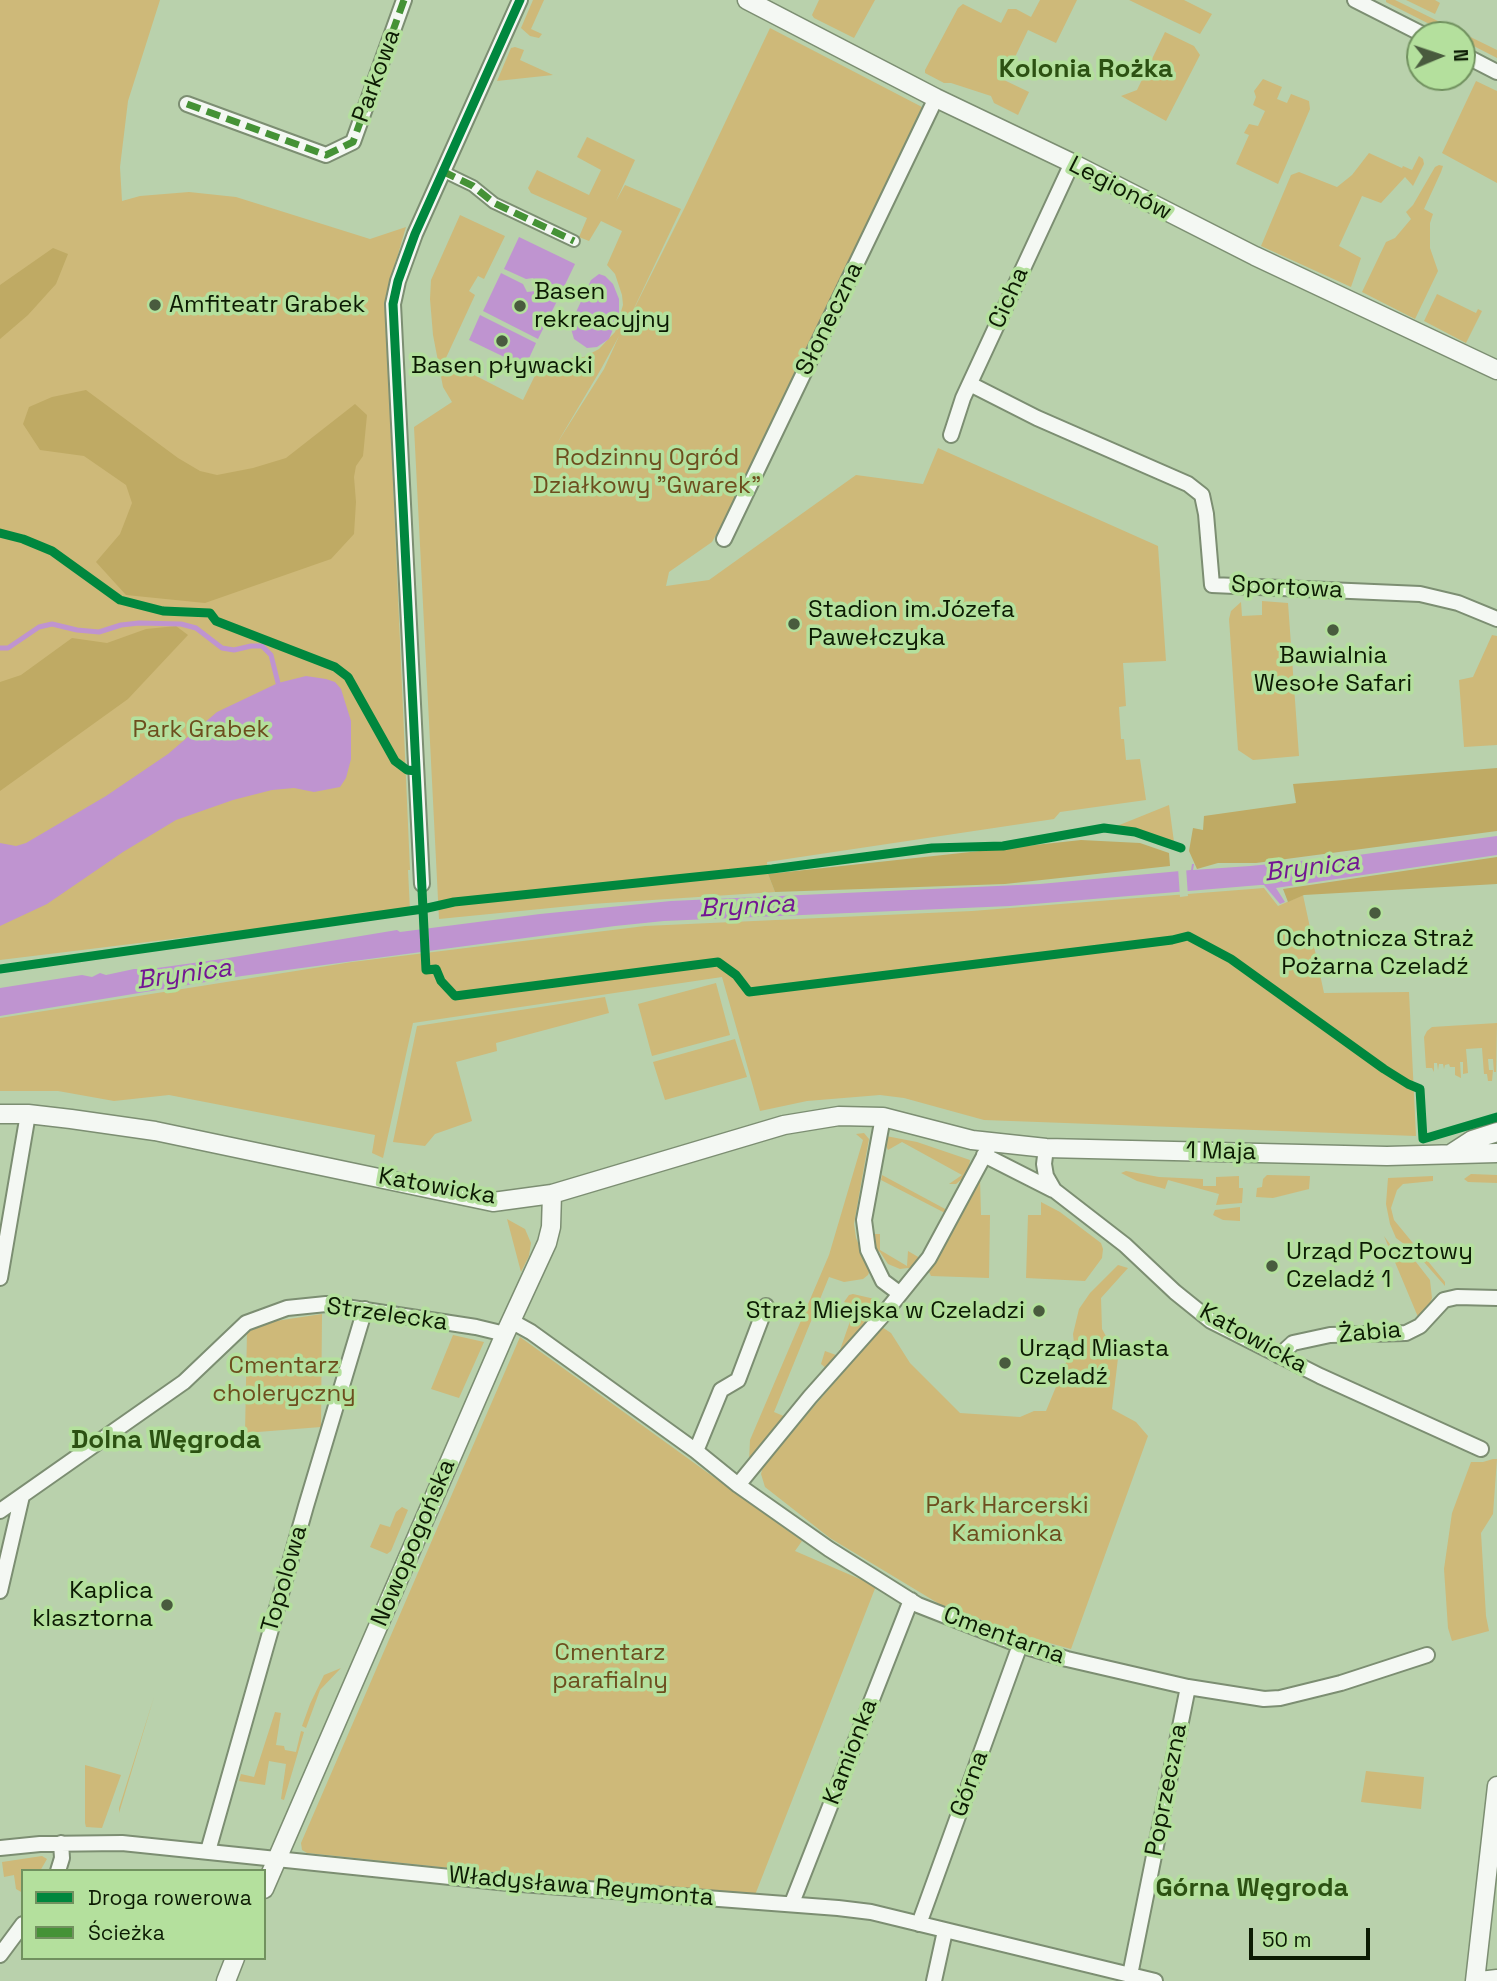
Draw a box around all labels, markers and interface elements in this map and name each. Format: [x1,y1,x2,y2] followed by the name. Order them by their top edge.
[1406,21,1476,91] north arrow
[347,26,407,126] street label: Parkowa
[1448,49,1473,62] text: N
[999,54,1173,86] district label: Kolonia Rożka
[1064,151,1176,227] street label: Legionów
[790,258,870,380] street label: Słoneczna
[983,263,1035,333] street label: Cicha
[534,278,670,334] place label: Basen rekreacyjny
[169,291,365,319] place label: Amfiteatr Grabek
[147,297,163,313] marker: Amfiteatr Grabek
[512,298,528,314] marker: Basen rekreacyjny
[494,333,510,349] marker: Basen pływacki
[411,352,593,380] place label: Basen pływacki
[533,444,761,500] park label: Rodzinny Ogród Działkowy "Gwarek"
[1230,571,1344,605] street label: Sportowa
[808,596,1015,652] place label: Stadion im.Józefa Pawełczyka
[786,616,802,632] marker: Stadion im.Józefa Pawełczyka
[1325,622,1341,638] marker: Bawialnia Wesołe Safari
[1254,642,1412,698] place label: Bawialnia Wesołe Safari
[133,716,269,744] park label: Park Grabek
[1263,847,1361,889] water label: Brynica
[698,889,796,925] water label: Brynica
[1367,905,1383,921] marker: Ochotnicza Straż Pożarna Czeladź
[1276,925,1474,981] place label: Ochotnicza Straż Pożarna Czeladź
[134,953,234,997] water label: Brynica
[1186,1137,1256,1167] street label: 1 Maja
[376,1163,498,1211] street label: Katowicka
[1286,1238,1473,1294] place label: Urząd Pocztowy Czeladź 1
[1264,1258,1280,1274] marker: Urząd Pocztowy Czeladź 1
[325,1292,449,1338] street label: Strzelecka
[746,1297,1025,1325] place label: Straż Miejska w Czeladzi
[1194,1298,1312,1380] street label: Katowicka
[1031,1303,1047,1319] marker: Straż Miejska w Czeladzi
[1337,1316,1403,1350] street label: Żabia
[1019,1335,1169,1391] place label: Urząd Miasta Czeladź
[212,1352,356,1408] park label: Cmentarz choleryczny
[997,1355,1013,1371] marker: Urząd Miasta Czeladź
[71,1425,261,1457] district label: Dolna Węgroda
[366,1455,462,1631] street label: Nowopogońska
[925,1492,1089,1548] park label: Park Harcerski Kamionka
[256,1522,314,1636] street label: Topolowa
[32,1577,153,1633] place label: Kaplica klasztorna
[159,1597,175,1613] marker: Kaplica klasztorna
[939,1601,1069,1671] street label: Cmentarna
[552,1639,668,1695] park label: Cmentarz parafialny
[818,1695,884,1809] street label: Kamionka
[1140,1721,1194,1859] street label: Poprzeczna
[945,1747,995,1821] street label: Górna
[447,1861,715,1913] street label: Władysława Reymonta
[21,1869,266,1960] legend
[1155,1873,1349,1905] district label: Górna Węgroda
[88,1884,252,1911] text: Droga rowerowa
[1252,1914,1373,1958] scale bar
[88,1919,165,1946] text: Ścieżka
[1262,1926,1312,1953] text: 50 m

